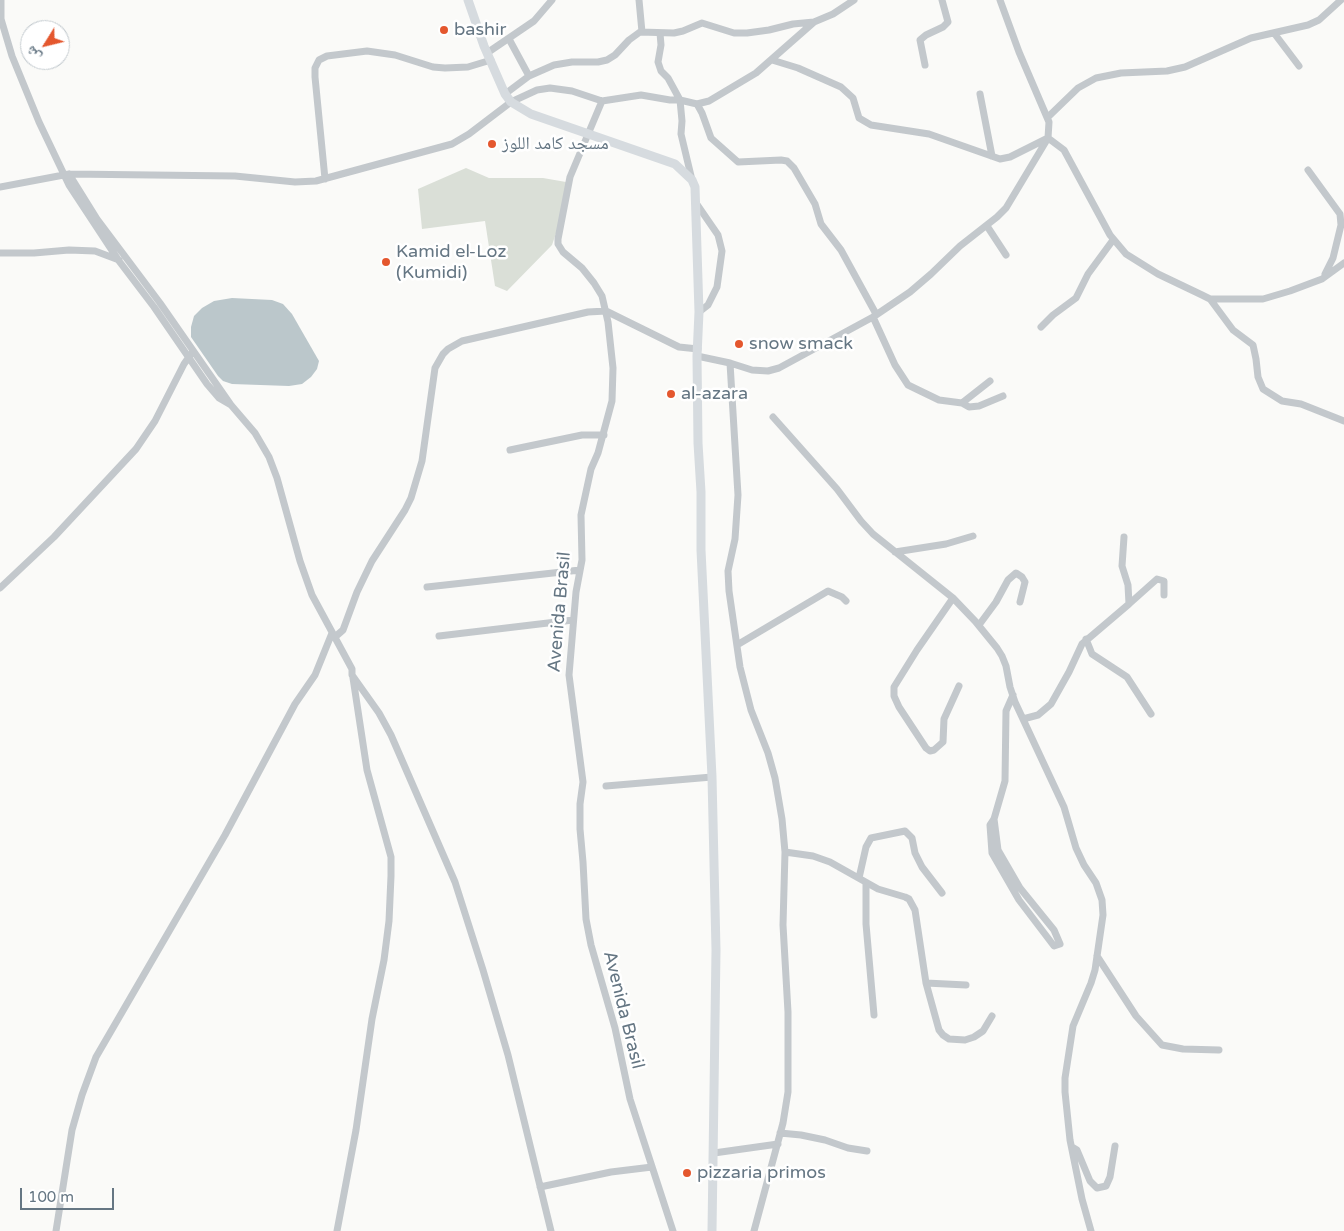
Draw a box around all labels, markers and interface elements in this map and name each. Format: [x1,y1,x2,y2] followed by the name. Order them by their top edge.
[454,19,506,41] place label: bashir
[20,20,70,70] north arrow
[438,24,450,36] marker: bashir
[22,43,45,65] text: ش
[502,133,609,155] place label: مسجد كامد اللوز
[486,138,498,150] marker: مسجد كامد اللوز
[396,241,506,284] place label: Kamid el-Loz (Kumidi)
[380,256,392,268] marker: Kamid el-Loz (Kumidi)
[749,333,853,355] place label: snow smack
[733,338,745,350] marker: snow smack
[681,383,748,405] place label: al-azara
[665,388,677,400] marker: al-azara
[544,551,576,673] street label: Avenida Brasil
[598,949,648,1071] street label: Avenida Brasil
[697,1162,826,1184] place label: pizzaria primos
[681,1167,693,1179] marker: pizzaria primos
[22,1178,116,1210] scale bar
[28,1188,74,1206] text: 100 m

